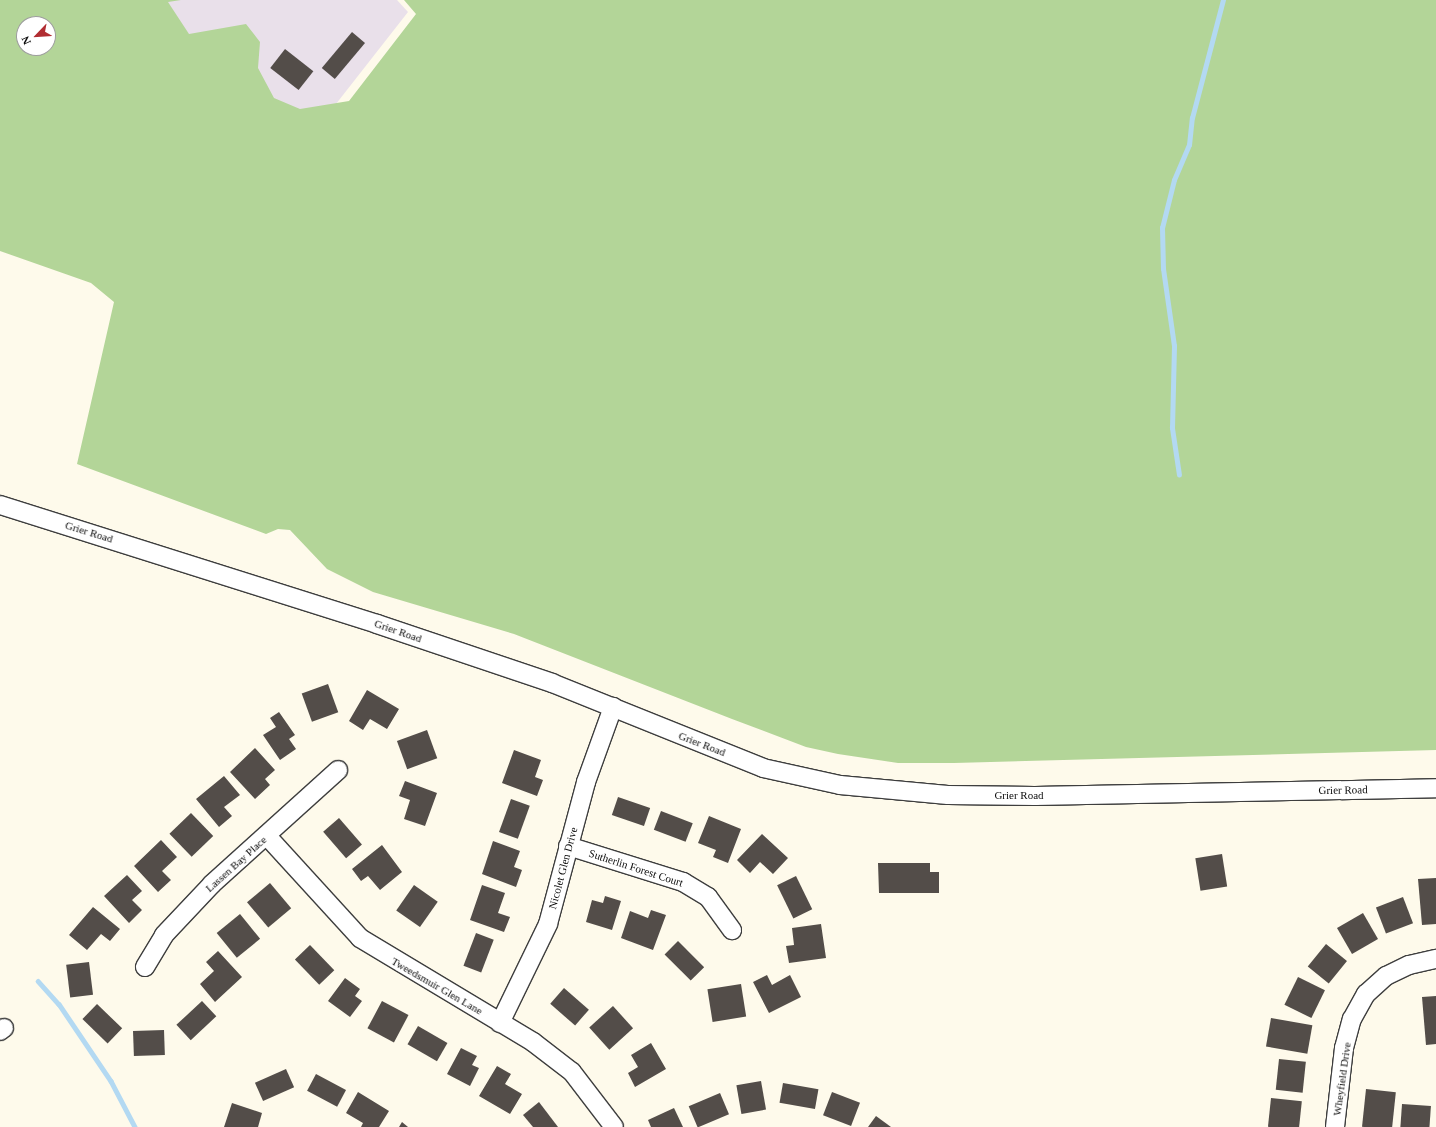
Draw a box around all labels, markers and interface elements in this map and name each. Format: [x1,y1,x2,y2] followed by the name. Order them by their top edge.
[16,16,56,56] north arrow
[19,35,33,47] text: N
[64,518,114,546] street label: Grier Road
[373,617,423,645] street label: Grier Road
[677,729,727,759] street label: Grier Road
[1318,783,1368,797] street label: Grier Road
[994,788,1044,802] street label: Grier Road
[546,826,580,910] street label: Nicolet Glen Drive
[203,833,269,895] street label: Lassen Bay Place
[587,847,685,889] street label: Sutherlin Forest Court
[389,955,485,1017] street label: Tweedsmuir Glen Lane
[1330,1041,1354,1117] street label: Wheyfield Drive

